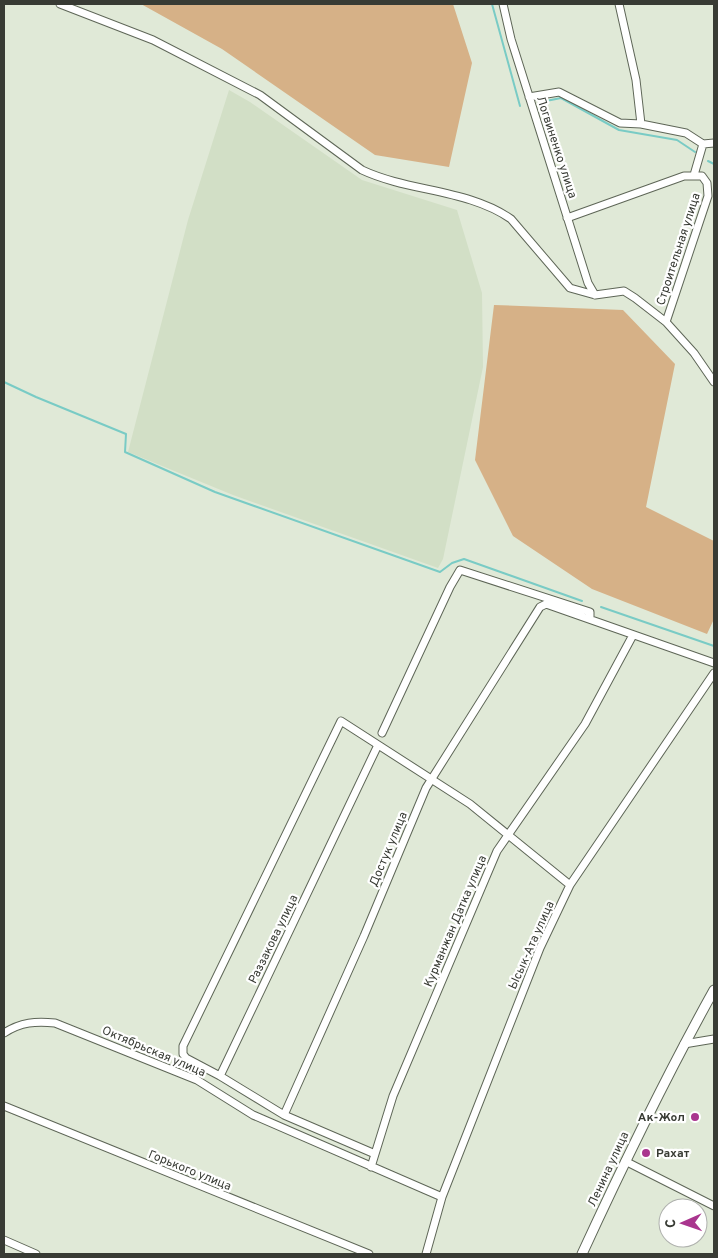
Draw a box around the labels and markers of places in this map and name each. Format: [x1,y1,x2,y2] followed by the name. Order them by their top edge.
[638,1110,685,1126] place label: Ак-Жол
[689,1111,701,1123] marker: Ак-Жол
[656,1146,690,1162] place label: Рахат
[640,1147,652,1159] marker: Рахат

